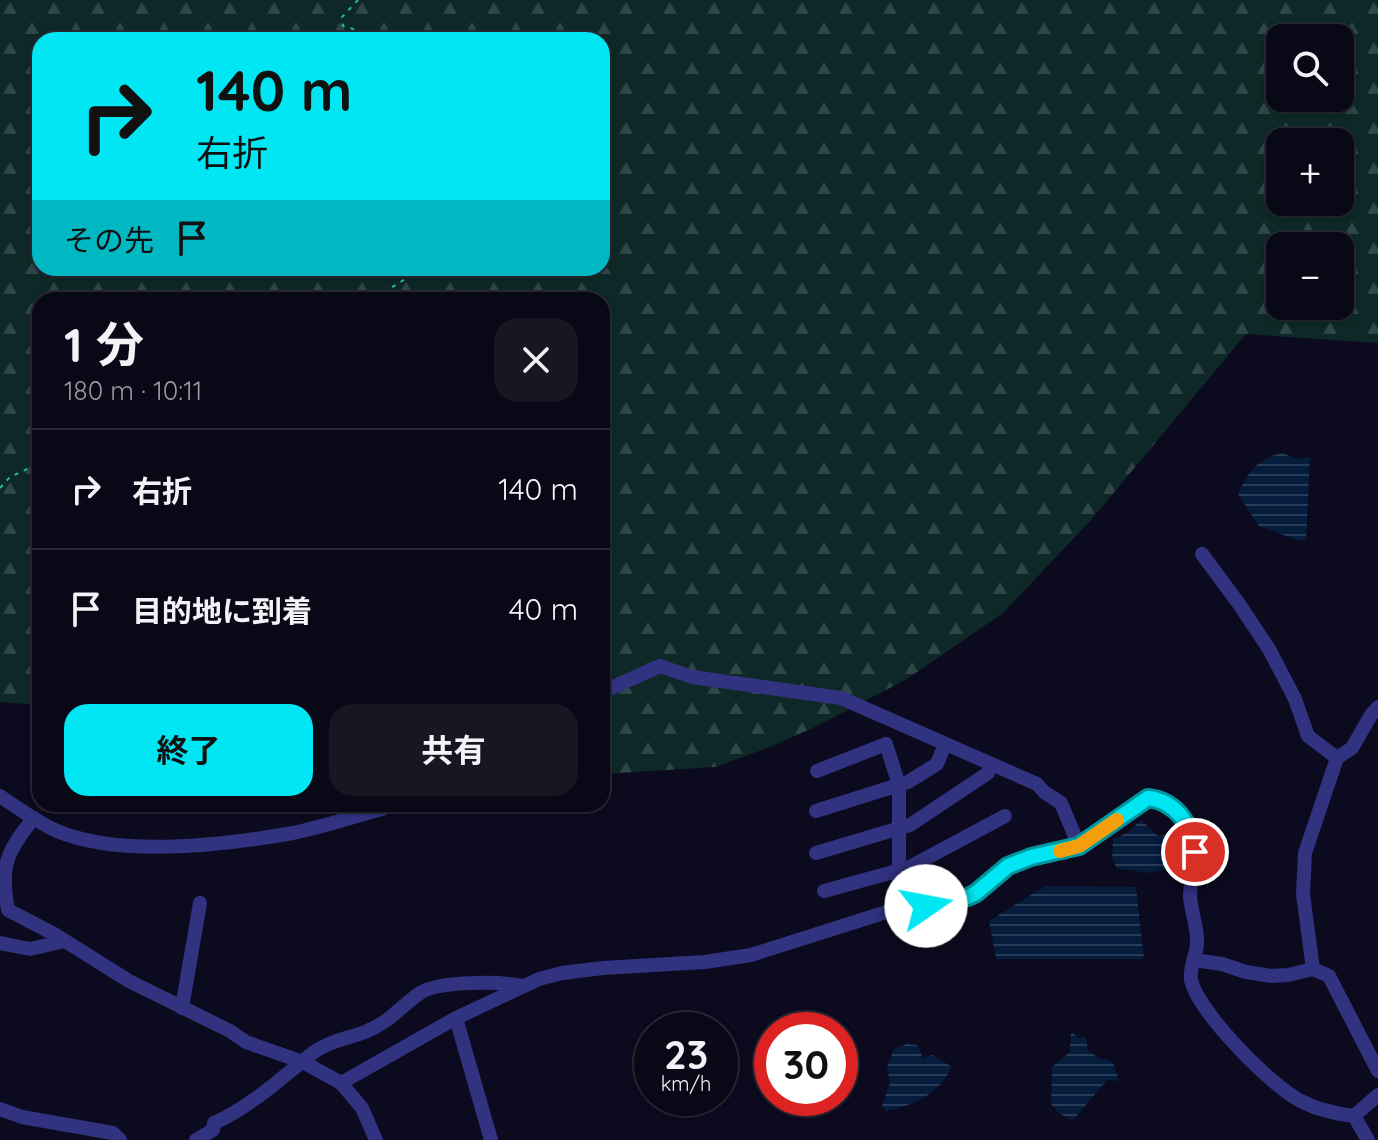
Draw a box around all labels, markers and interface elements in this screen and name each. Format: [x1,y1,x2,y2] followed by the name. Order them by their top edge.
[1266,24,1354,320] map controls
[1266,24,1354,112] button: search
[196,55,352,125] text: 140 m
[64,64,168,168] icon: right
[1266,128,1354,216] button: +
[196,130,268,175] text: 右折
[170,216,214,260] icon: arrive
[64,221,154,259] text: その先
[1266,232,1354,320] button: −
[64,314,144,374] text: 1 分
[494,318,578,402] button: close
[64,374,202,407] text: 180 m · 10:11
[64,467,108,511] icon: right
[498,470,578,508] text: 140 m
[132,472,192,510] text: 右折
[64,587,108,631] icon: arrive
[509,590,578,628] text: 40 m
[132,592,312,630] text: 目的地に到着
[64,704,313,796] button: 終了
[329,704,578,796] button: 共有
[1161,818,1229,886] pin
[1173,830,1217,874] icon: arrive
[884,864,968,948] position arrow
[754,1012,858,1116] speed limit sign: 30
[664,1029,708,1079] text: 23
[661,1071,711,1096] text: km/h

